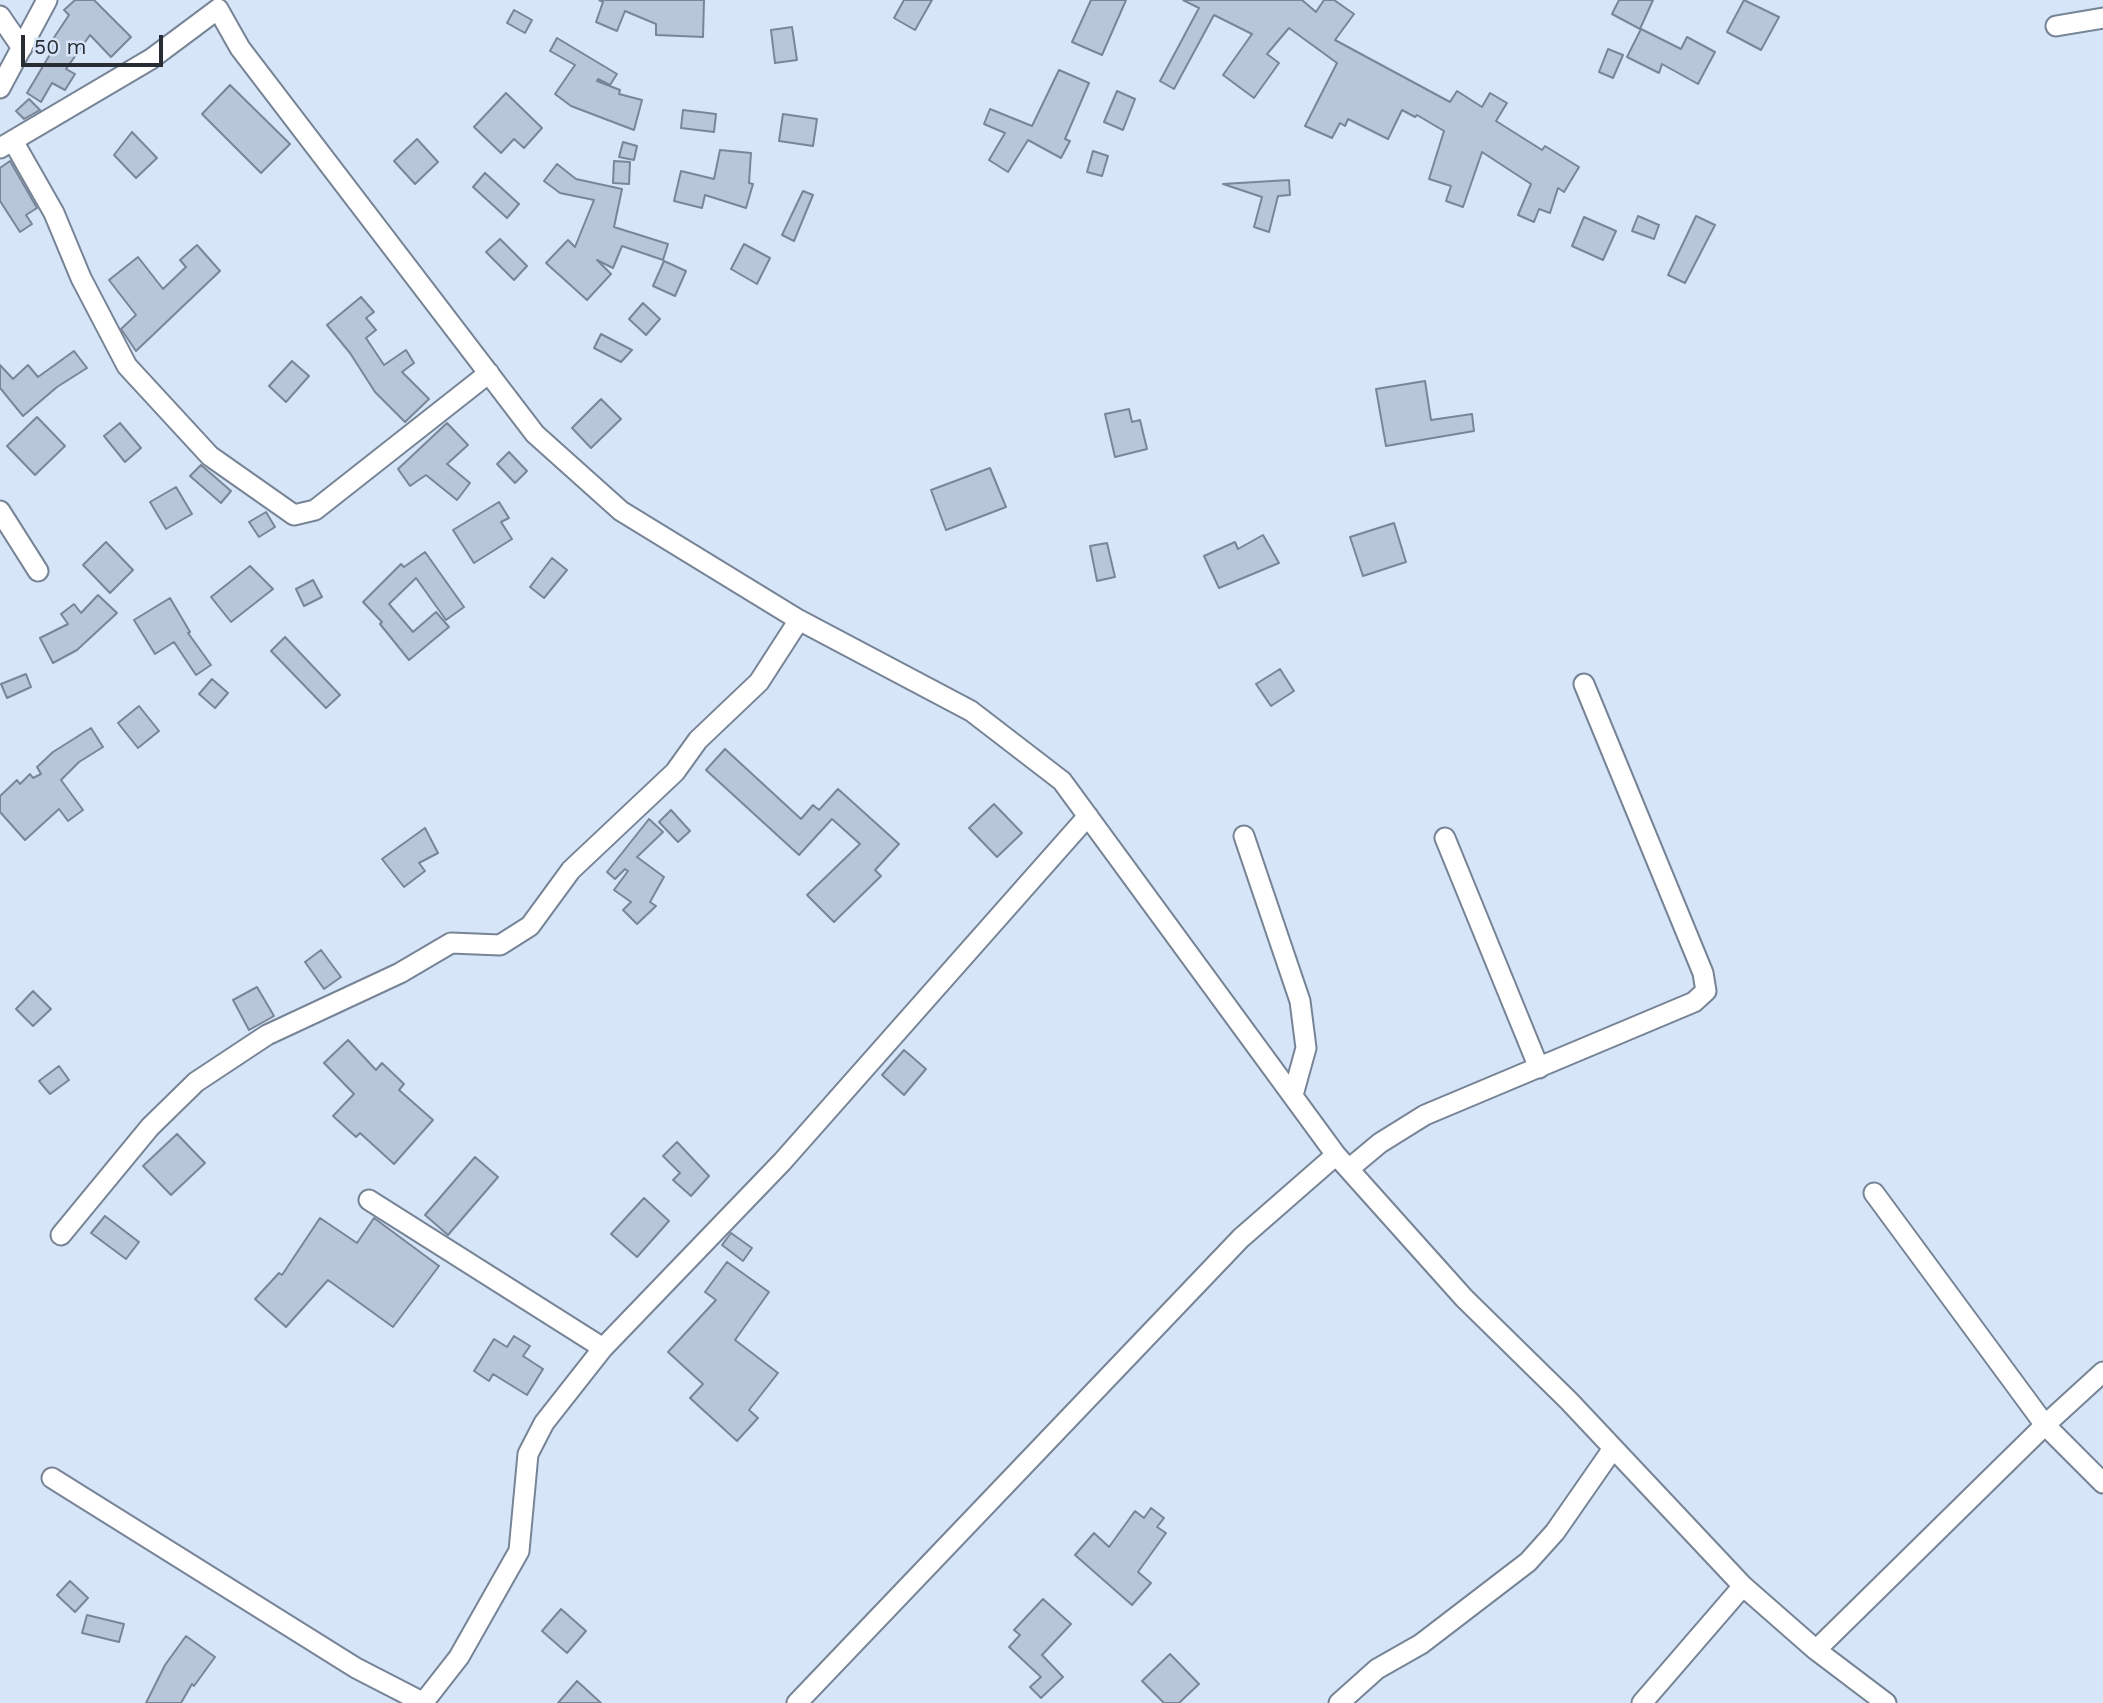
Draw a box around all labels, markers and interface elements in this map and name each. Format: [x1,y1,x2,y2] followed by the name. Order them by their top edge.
[24,21,166,65] scale bar
[34,34,86,59] text: 50 m

